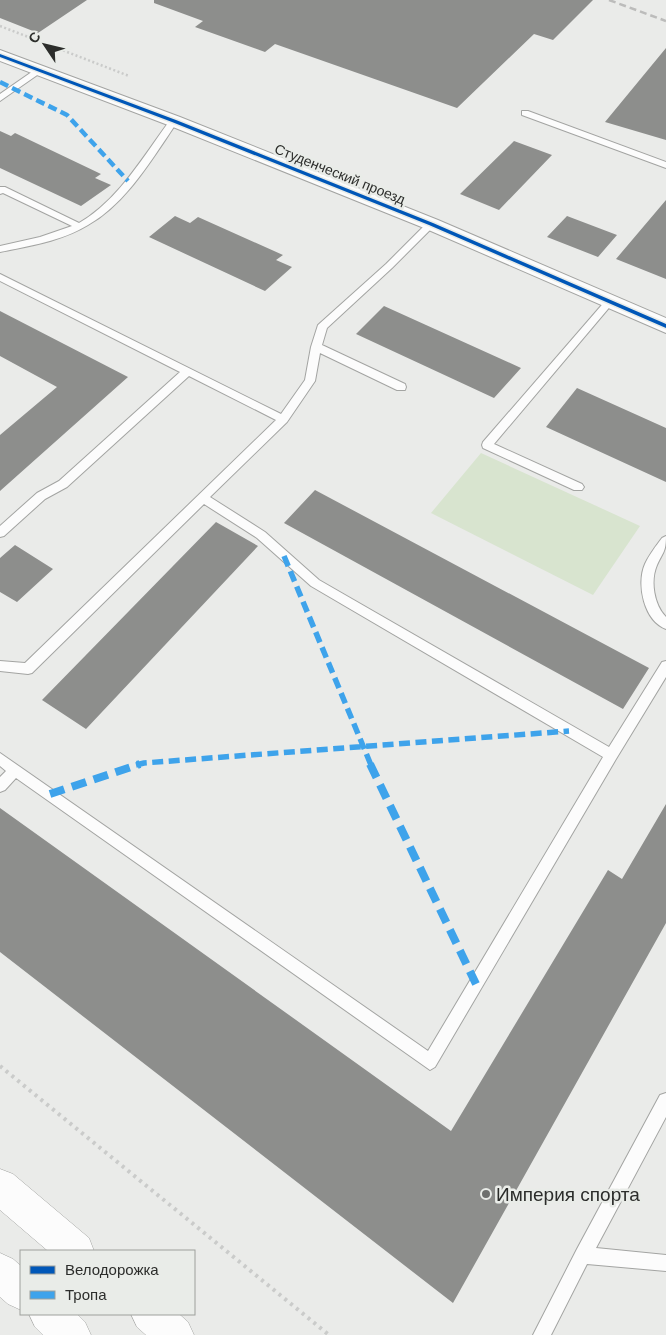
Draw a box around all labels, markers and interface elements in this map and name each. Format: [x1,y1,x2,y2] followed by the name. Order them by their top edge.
[20,20,70,70] north arrow
[25,29,44,46] text: С
[272,140,408,208] street label: Студенческий проезд
[496,1184,640,1205] place label: Империя спорта
[480,1188,492,1200] marker: Империя спорта
[20,1250,195,1315] legend
[65,1261,159,1278] text: Велодорожка
[65,1286,107,1303] text: Тропа

